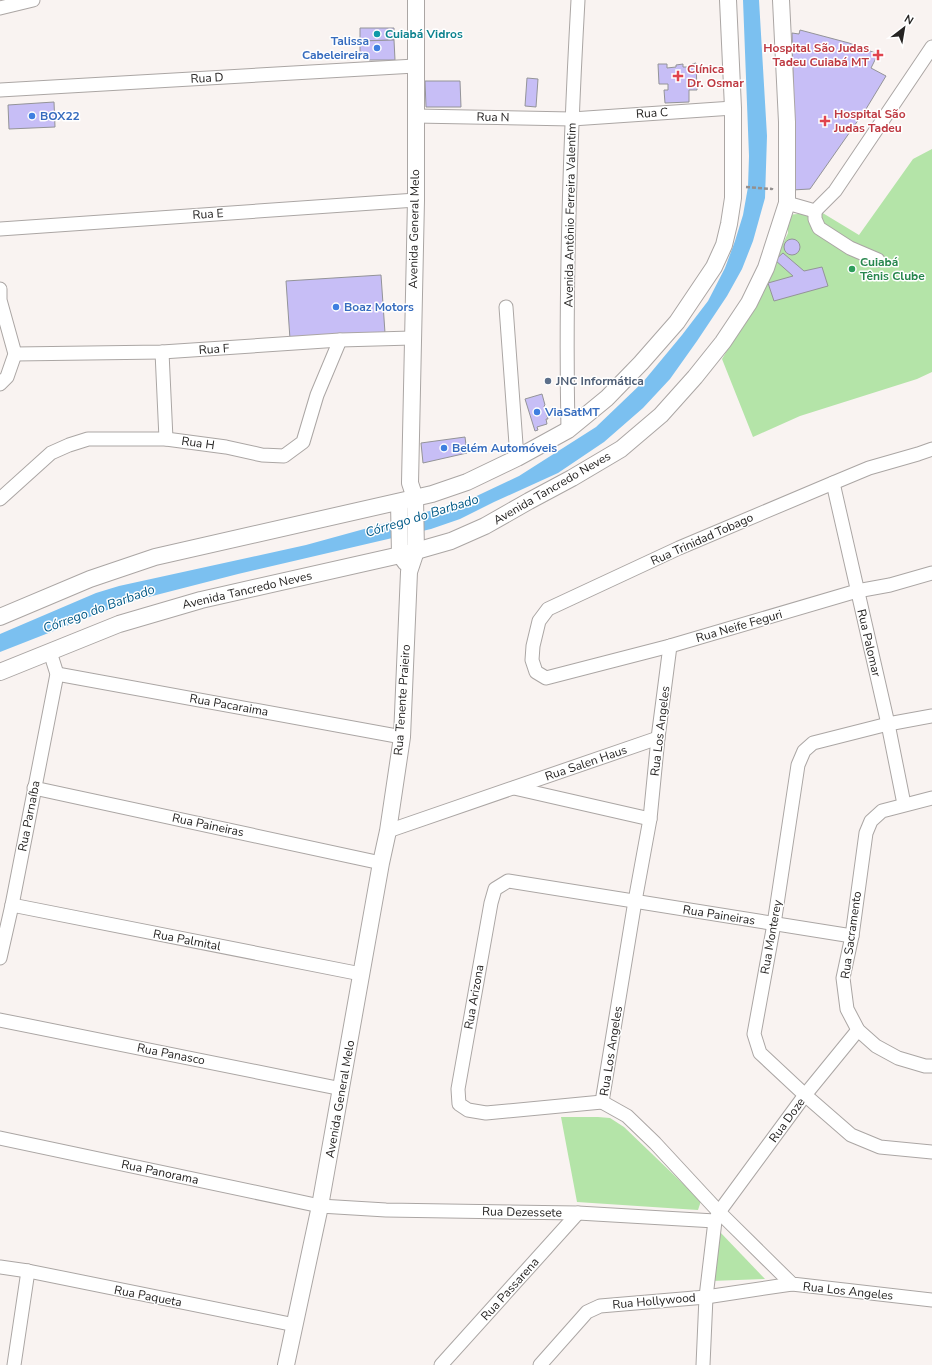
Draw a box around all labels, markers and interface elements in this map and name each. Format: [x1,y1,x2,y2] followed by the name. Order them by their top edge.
[884,8,924,48] north arrow
[902,11,916,28] text: N
[385,26,463,42] place label: Cuiabá Vidros
[372,29,382,39] marker: Cuiabá Vidros
[302,33,369,63] place label: Talissa Cabeleireira
[763,40,870,70] place label: Hospital São Judas Tadeu Cuiabá MT
[372,43,382,53] marker: Talissa Cabeleireira
[872,49,884,61] marker: Hospital São Judas Tadeu Cuiabá MT
[687,61,744,91] place label: Clínica Dr. Osmar
[190,69,224,87] street label: Rua D
[672,70,684,82] marker: Clínica Dr. Osmar
[635,104,669,122] street label: Rua C
[833,106,906,136] place label: Hospital São Judas Tadeu
[40,108,80,124] place label: BOX22
[476,109,510,125] street label: Rua N
[27,111,37,121] marker: BOX22
[819,115,831,127] marker: Hospital São Judas Tadeu
[560,123,580,307] street label: Avenida Antônio Ferreira Valentim
[405,169,423,289] street label: Avenida General Melo
[192,205,224,223] street label: Rua E
[860,254,925,284] place label: Cuiabá Tênis Clube
[847,264,857,274] marker: Cuiabá Tênis Clube
[344,299,414,315] place label: Boaz Motors
[331,302,341,312] marker: Boaz Motors
[198,340,230,358] street label: Rua F
[555,373,644,389] place label: JNC Informática
[543,376,553,386] marker: JNC Informática
[544,404,600,420] place label: ViaSatMT
[532,407,542,417] marker: ViaSatMT
[180,433,216,453] street label: Rua H
[452,440,557,456] place label: Belém Automóveis
[439,443,449,453] marker: Belém Automóveis
[491,448,614,528] street label: Avenida Tancredo Neves
[363,490,481,542] water label: Córrego do Barbado
[648,509,756,569] street label: Rua Trinidad Tobago
[181,567,314,613] street label: Avenida Tancredo Neves
[41,580,157,638] water label: Córrego do Barbado
[694,606,784,646] street label: Rua Neife Feguri
[853,608,885,679] street label: Rua Palomar
[390,644,414,756] street label: Rua Tenente Praieiro
[647,685,674,777] street label: Rua Los Angeles
[188,690,270,720] street label: Rua Pacaraima
[543,741,629,785] street label: Rua Salen Haus
[14,779,44,853] street label: Rua Parnaíba
[171,810,246,840] street label: Rua Paineiras
[837,890,865,980] street label: Rua Sacramento
[757,898,786,975] street label: Rua Monterey
[682,901,757,929] street label: Rua Paineiras
[152,926,223,954] street label: Rua Palmital
[460,963,488,1031] street label: Rua Arizona
[596,1005,626,1097] street label: Rua Los Angeles
[322,1039,358,1159] street label: Avenida General Melo
[136,1040,207,1068] street label: Rua Panasco
[765,1094,809,1146] street label: Rua Doze
[120,1156,200,1188] street label: Rua Panorama
[482,1203,562,1221] street label: Rua Dezessete
[477,1254,543,1324] street label: Rua Passarena
[802,1278,894,1304] street label: Rua Los Angeles
[113,1282,183,1310] street label: Rua Paqueta
[612,1289,696,1313] street label: Rua Hollywood

